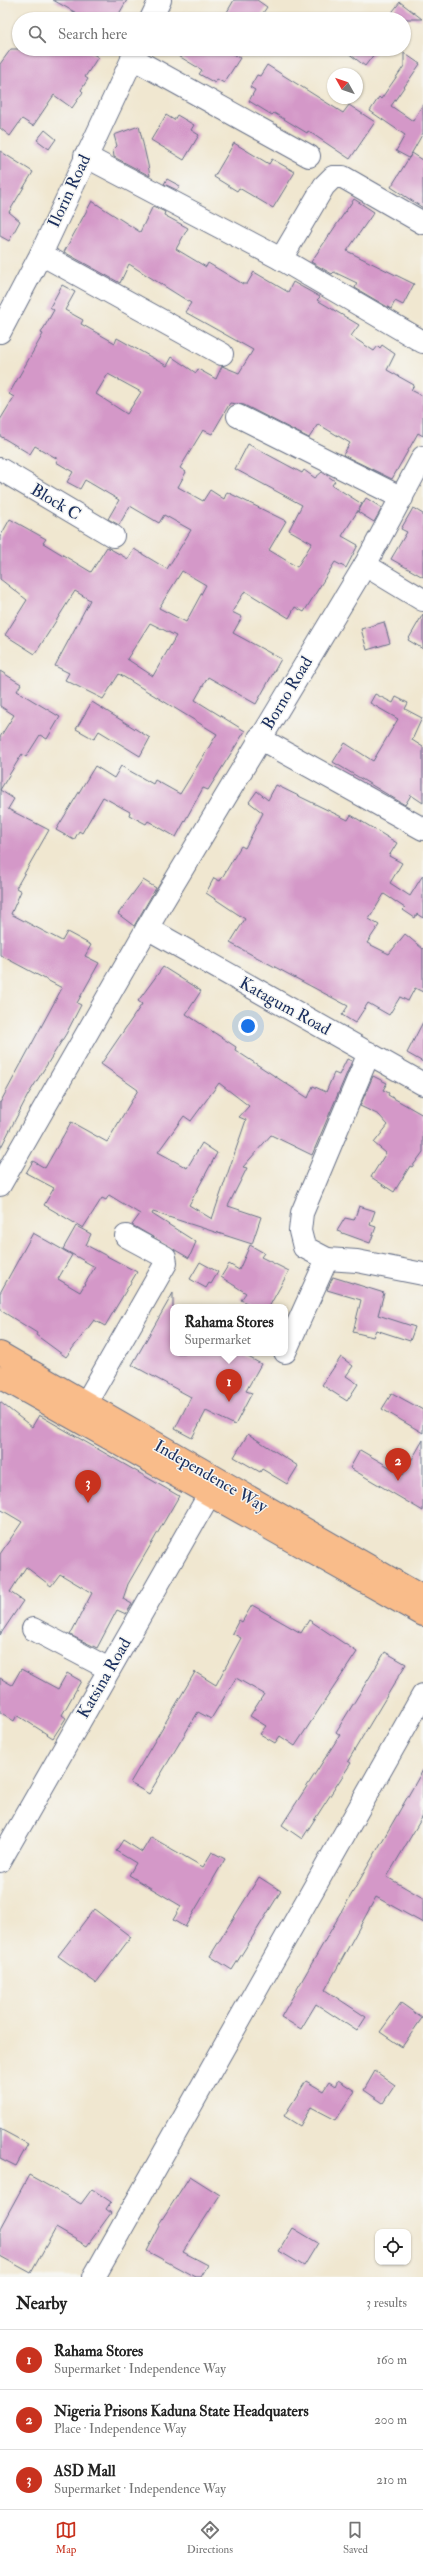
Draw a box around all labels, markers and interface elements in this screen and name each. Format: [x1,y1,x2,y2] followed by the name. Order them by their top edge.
[12,12,411,56] search box
[26,23,48,45] icon: search
[58,25,127,44] text: Search here
[327,68,363,104] north arrow
[43,151,95,231] street label: Ilorin Road
[27,479,85,525] street label: Block C
[257,652,317,733] street label: Borno Road
[236,972,335,1040] street label: Katagum Road
[238,1016,258,1036] your location
[170,1304,288,1356] popup
[184,1313,274,1332] text: Rahama Stores
[184,1332,251,1348] text: Supermarket
[216,1369,242,1402] pin: 1
[150,1435,272,1518] street label: Independence Way
[385,1448,411,1481] pin: 2
[75,1470,101,1503] pin: 3
[73,1633,136,1722] street label: Katsina Road
[375,2229,411,2265] map controls
[375,2229,411,2265] button: locate
[16,2293,67,2314] text: Nearby
[366,2295,407,2311] text: 3 results
[54,2342,143,2361] text: Rahama Stores
[27,2352,31,2368] text: 1
[376,2352,407,2368] text: 160 m
[54,2361,226,2377] text: Supermarket · Independence Way
[54,2402,309,2421] text: Nigeria Prisons Kaduna State Headquaters
[26,2412,32,2428] text: 2
[374,2412,407,2428] text: 200 m
[54,2421,186,2437] text: Place · Independence Way
[54,2462,116,2481] text: ASD Mall
[27,2472,32,2488] text: 3
[376,2472,407,2488] text: 210 m
[54,2481,226,2497] text: Supermarket · Independence Way
[55,2519,77,2556] tab: Map
[187,2519,233,2556] tab: Directions
[343,2519,368,2556] tab: Saved

